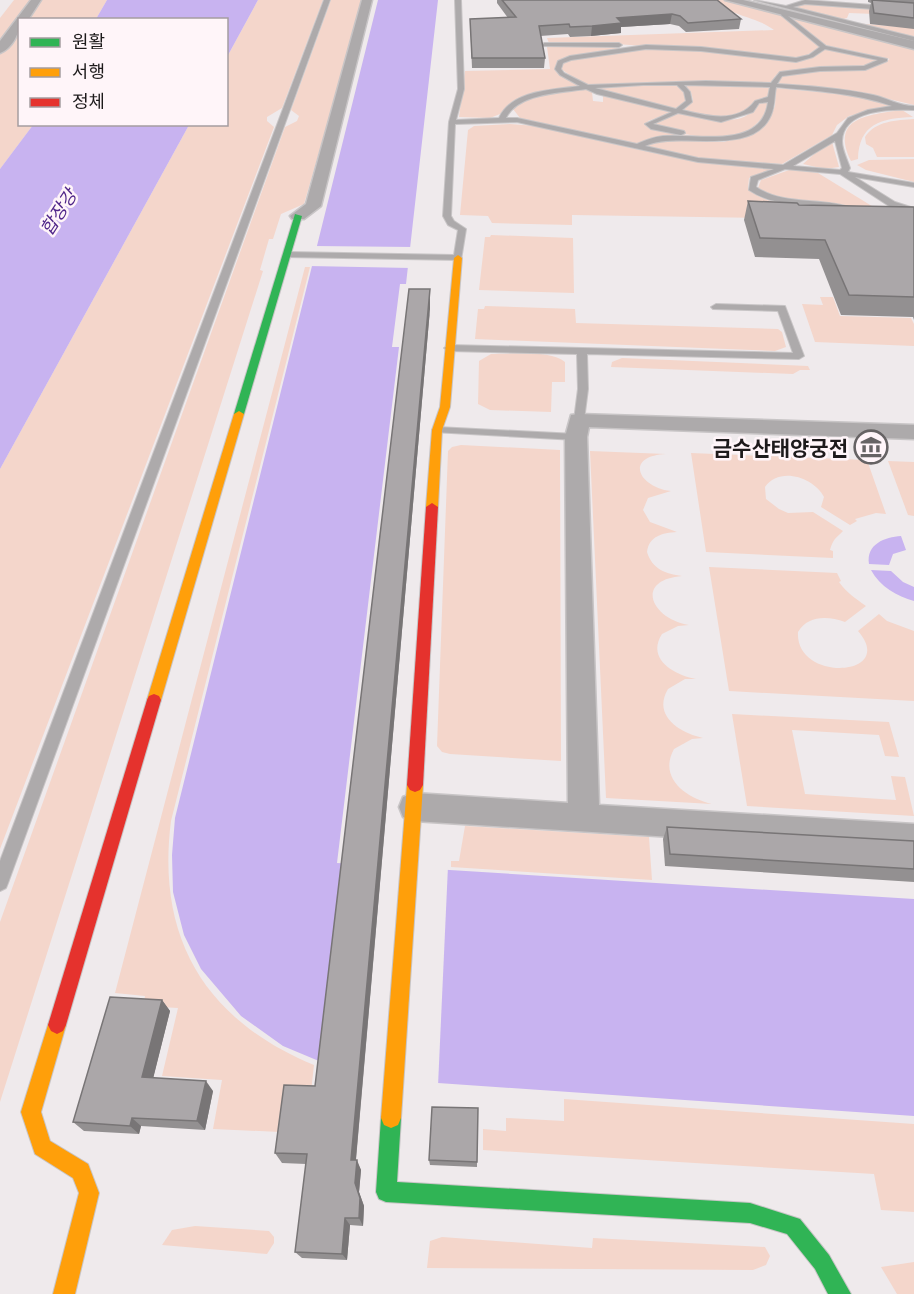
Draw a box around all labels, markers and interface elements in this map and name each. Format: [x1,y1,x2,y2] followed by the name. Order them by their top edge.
[18,18,228,126] legend
[72,30,105,52] text: 원활
[72,60,105,82] text: 서행
[72,90,105,112] text: 정체
[35,183,82,239] water label: 합장강
[853,429,889,465] museum icon: 금수산태양궁전
[713,435,848,460] place label: 금수산태양궁전

